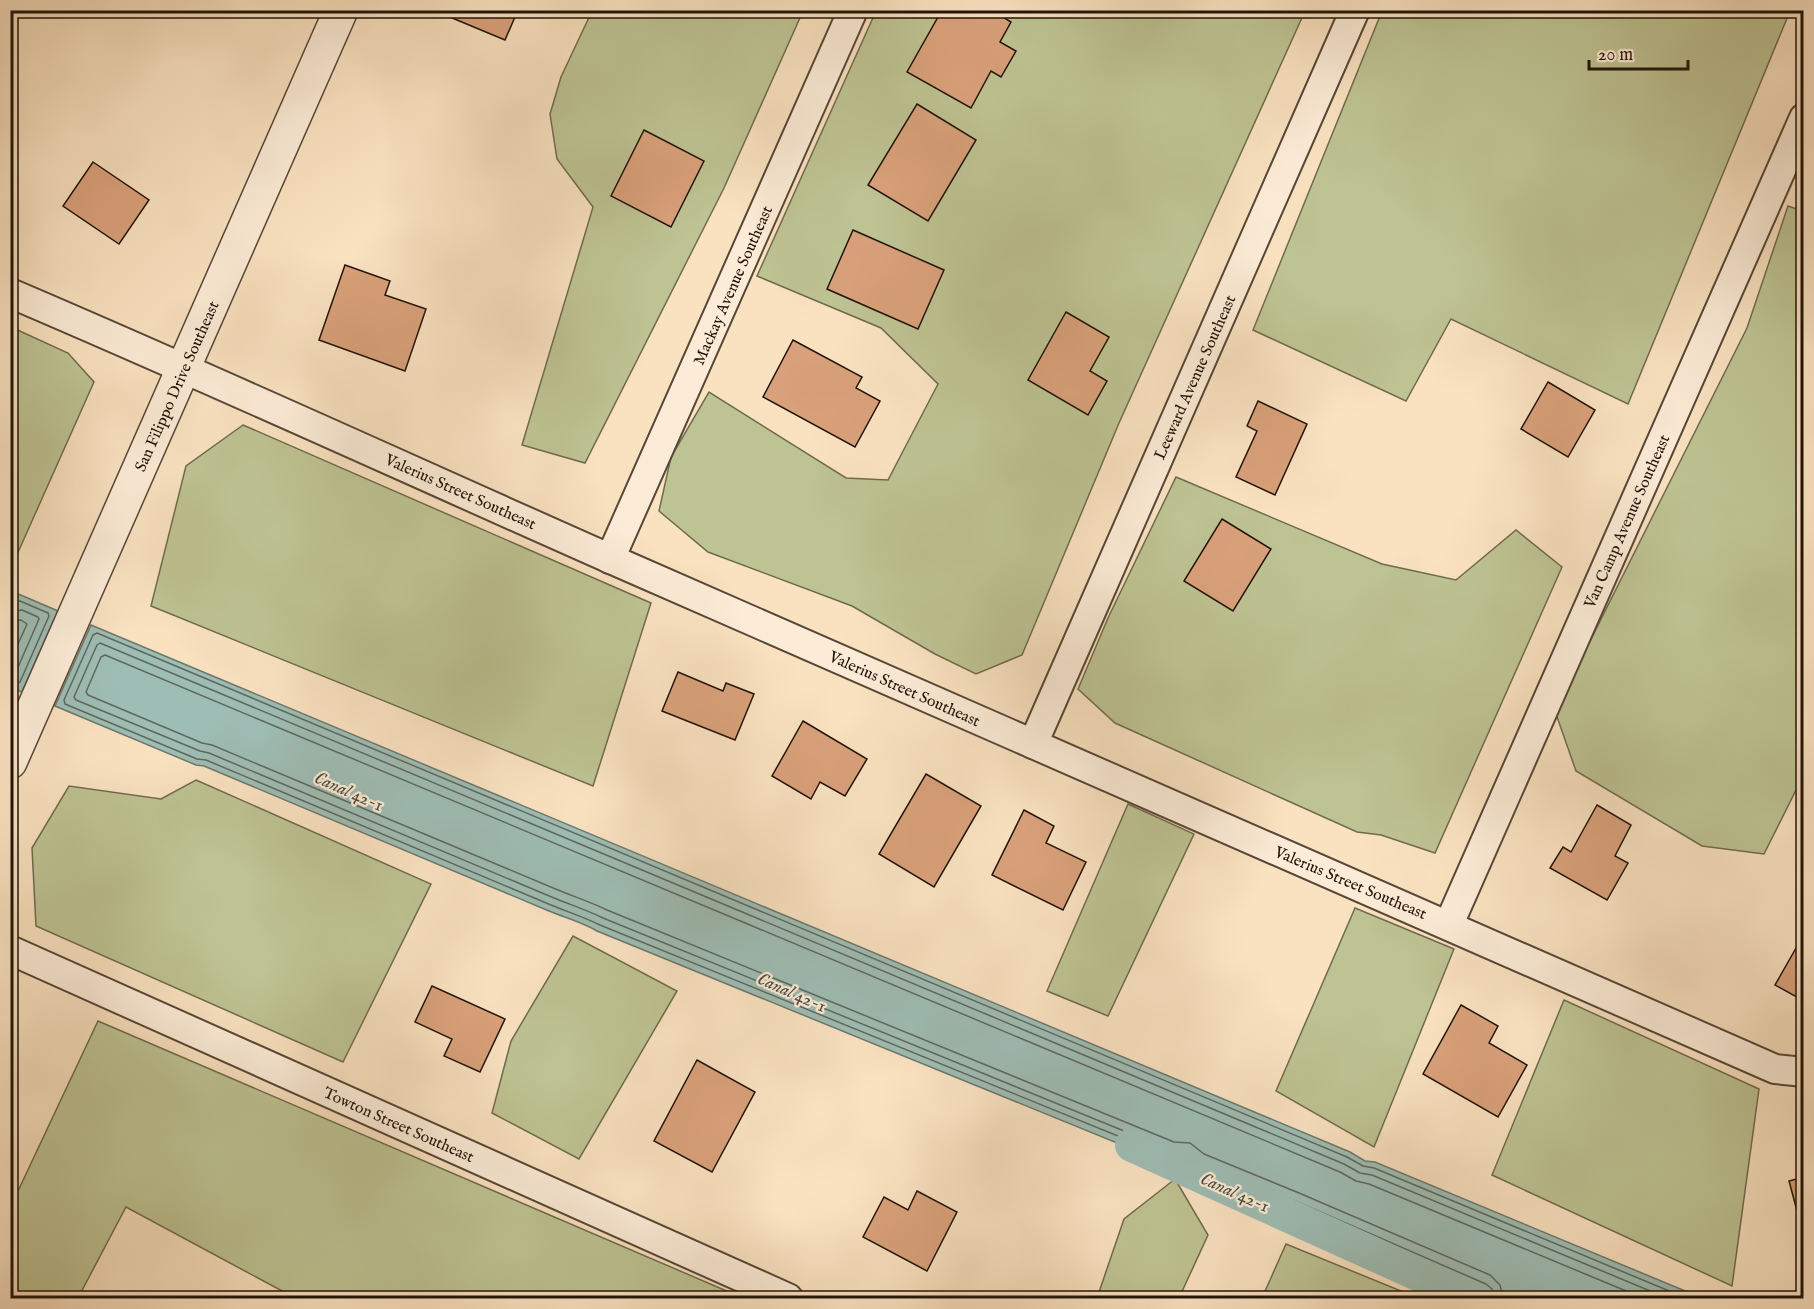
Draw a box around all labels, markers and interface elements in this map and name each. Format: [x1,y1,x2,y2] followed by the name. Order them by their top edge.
[1589,33,1688,71] scale bar
[1598,44,1633,67] text: 20 m
[690,203,778,369] street label: Mackay Avenue Southeast
[1150,292,1241,463] street label: Leeward Avenue Southeast
[131,298,225,475] street label: San Filippo Drive Southeast
[1580,431,1675,613] street label: Van Camp Avenue Southeast
[381,450,539,535] street label: Valerius Street Southeast
[825,647,983,732] street label: Valerius Street Southeast
[310,767,386,818] water label: Canal 42-1
[1270,842,1430,925] street label: Valerius Street Southeast
[753,968,829,1019] water label: Canal 42-1
[320,1084,477,1168] street label: Towton Street Southeast
[1196,1168,1272,1219] water label: Canal 42-1

